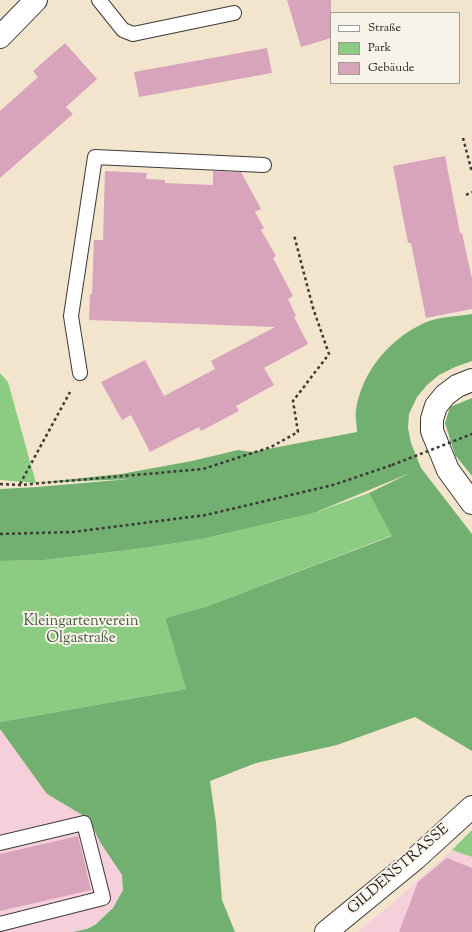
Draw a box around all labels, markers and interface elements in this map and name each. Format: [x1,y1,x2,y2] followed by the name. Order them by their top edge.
[330,12,460,84] legend
[368,19,401,37] text: Straße
[368,39,391,57] text: Park
[368,59,414,77] text: Gebäude
[23,613,139,648] park label: Kleingartenverein Olgastraße
[345,821,453,919] street label: GILDENSTRASSE

